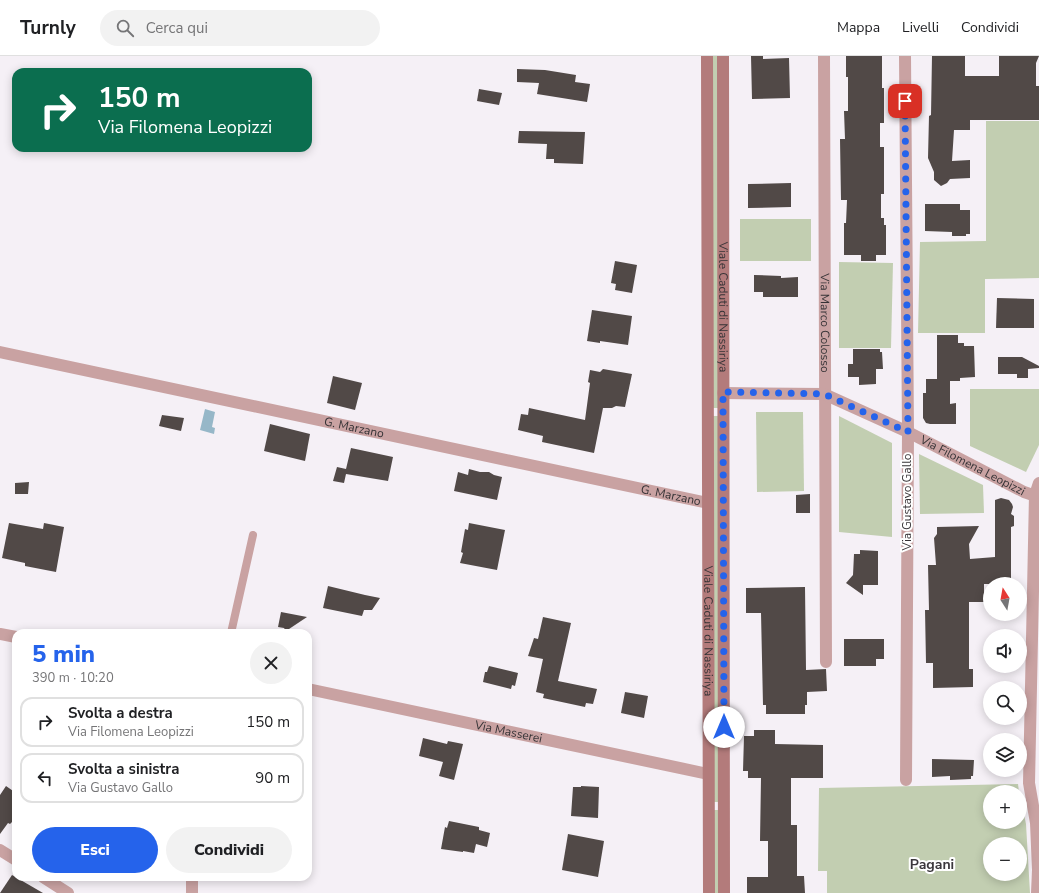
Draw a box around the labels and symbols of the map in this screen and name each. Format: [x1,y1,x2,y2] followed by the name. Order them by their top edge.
[888,84,922,118] pin
[715,241,731,372] street label: Viale Caduti di Nassiriya
[817,272,833,373] street label: Via Marco Colosso
[323,413,386,442] street label: G. Marzano
[916,431,1028,499] street label: Via Filomena Leopizzi
[899,453,915,551] street label: Via Gustavo Gallo
[639,481,703,509] street label: G. Marzano
[700,565,717,696] street label: Viale Caduti di Nassiriya
[983,577,1027,621] north arrow
[703,706,745,748] position arrow
[472,716,544,747] street label: Via Masserei
[910,855,954,874] district label: Pagani

